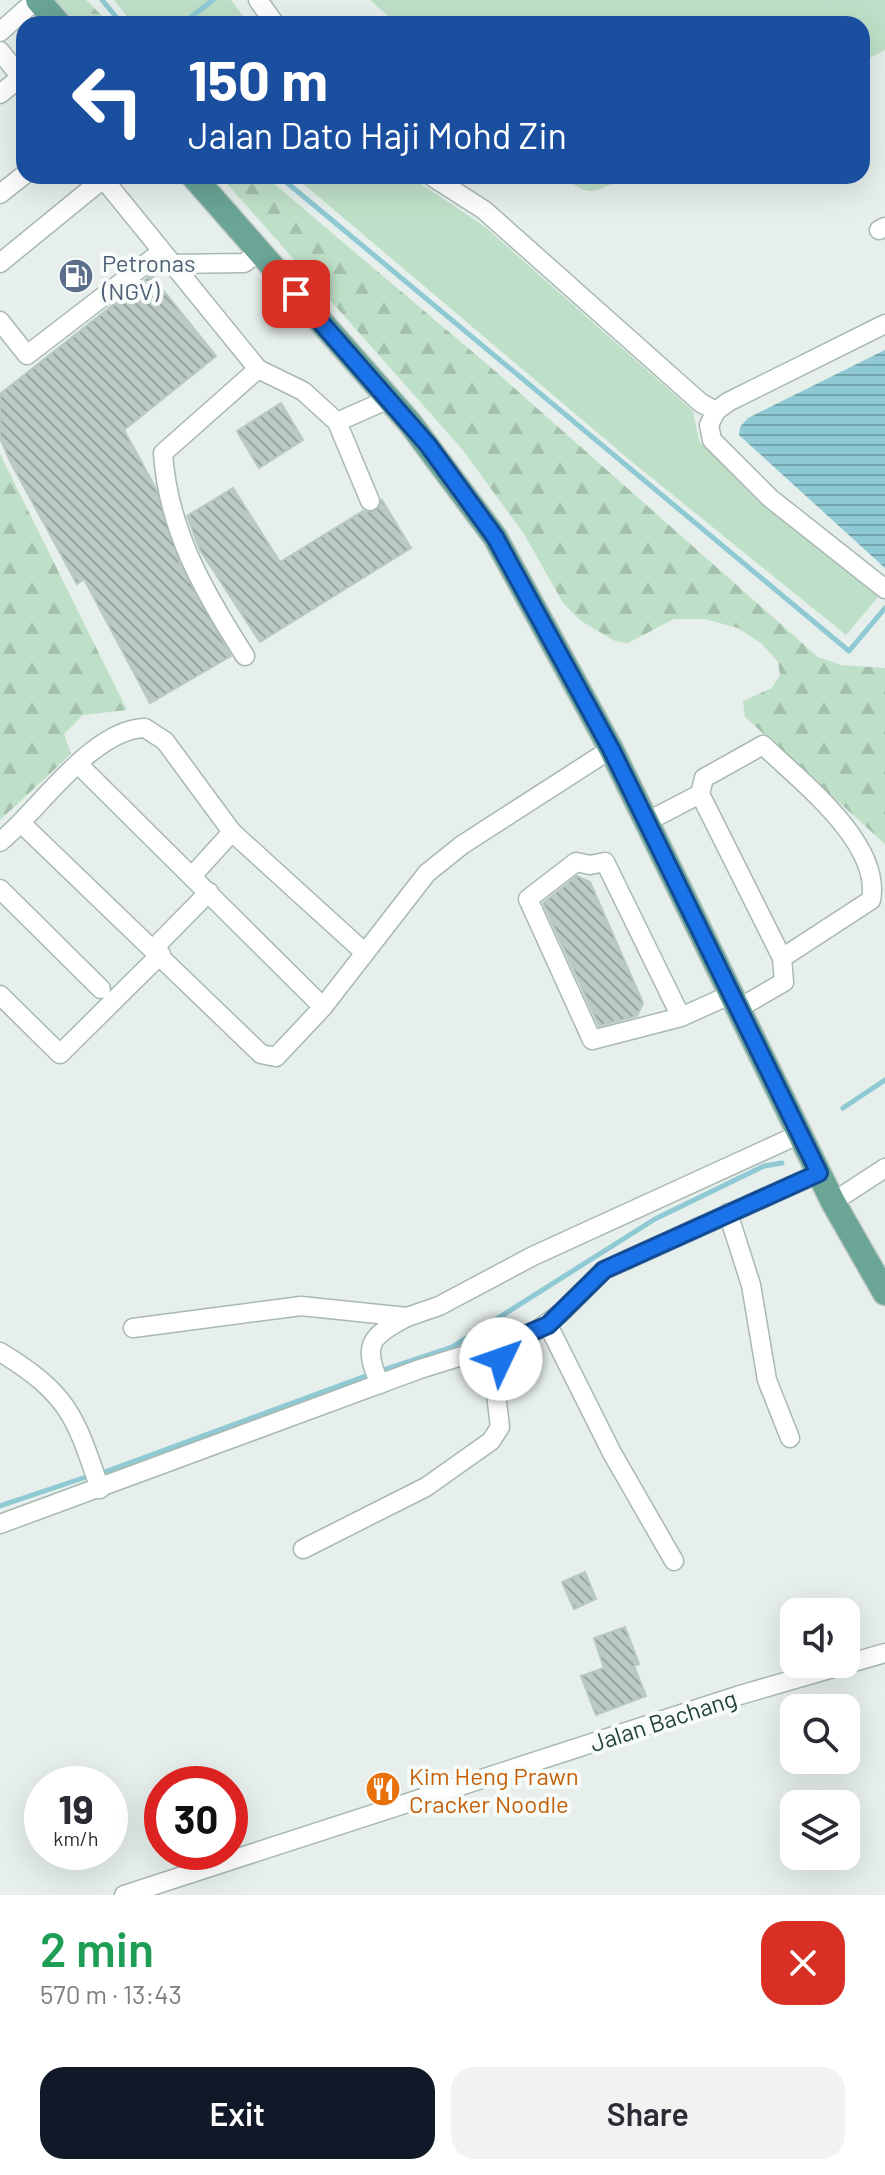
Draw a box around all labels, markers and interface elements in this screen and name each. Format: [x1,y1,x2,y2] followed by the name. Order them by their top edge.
[188,45,328,112] text: 150 m
[56,48,160,152] icon: left
[188,113,567,156] text: Jalan Dato Haji Mohd Zin
[101,248,196,305] place label: Petronas (NGV)
[57,257,95,295] fuel station icon: Petronas (NGV)
[262,260,330,328] pin
[274,272,318,316] icon: arrive
[459,1317,543,1401] position arrow
[780,1598,860,1870] map controls
[780,1598,860,1678] button: sound
[586,1683,740,1757] street label: Jalan Bachang
[780,1694,860,1774] button: search
[409,1761,579,1818] place label: Kim Heng Prawn Cracker Noodle
[144,1766,248,1870] speed limit sign: 30
[364,1770,402,1808] restaurant icon: Kim Heng Prawn Cracker Noodle
[58,1784,94,1832] text: 19
[780,1790,860,1870] button: layers
[53,1826,99,1850] text: km/h
[40,1919,154,1977] text: 2 min
[761,1921,845,2005] button: close
[40,1978,182,2009] text: 570 m · 13:43
[40,2067,435,2159] button: Exit
[451,2067,845,2159] button: Share

